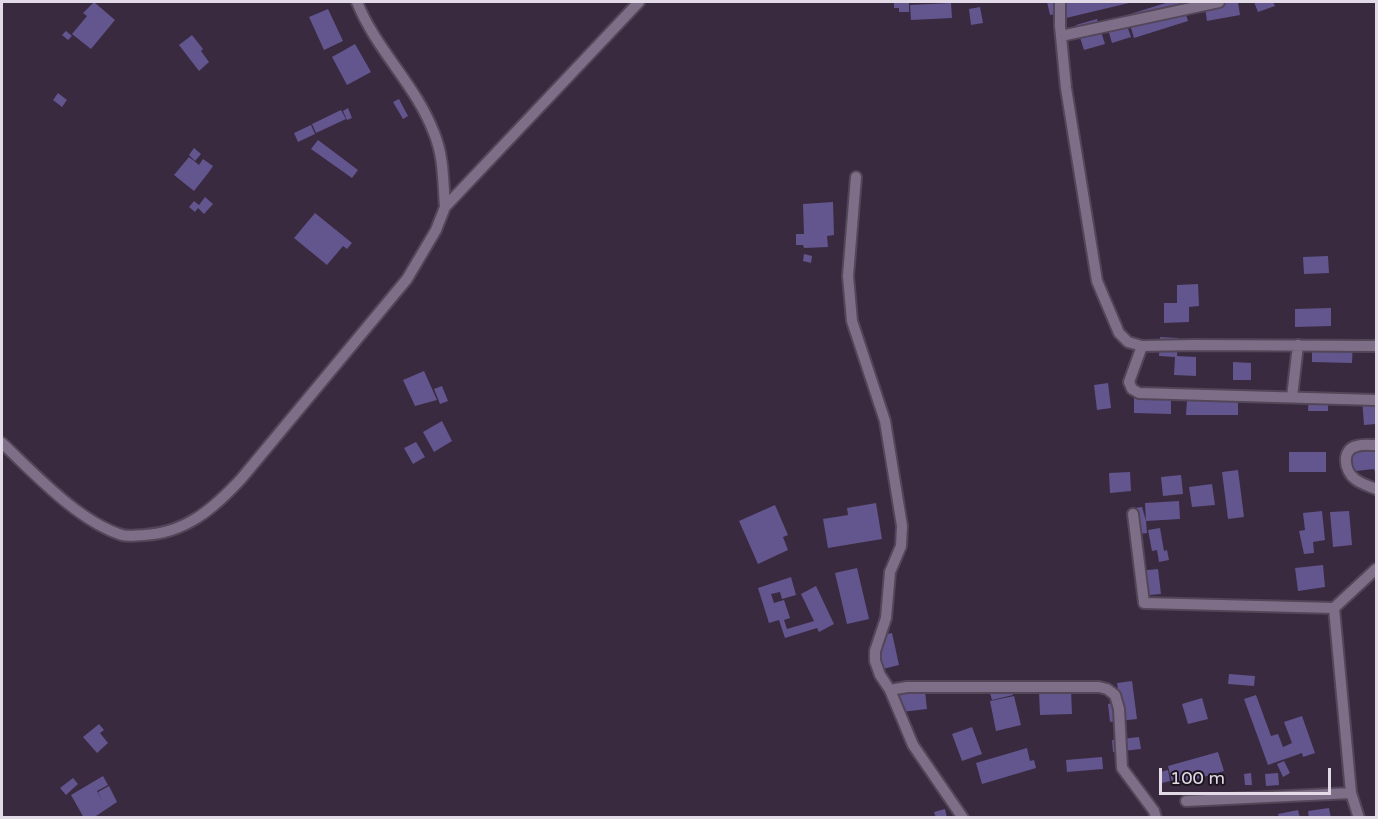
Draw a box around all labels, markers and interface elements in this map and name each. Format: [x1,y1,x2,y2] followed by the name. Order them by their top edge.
[1162,756,1334,794] scale bar
[1170,767,1225,789] text: 100 m

